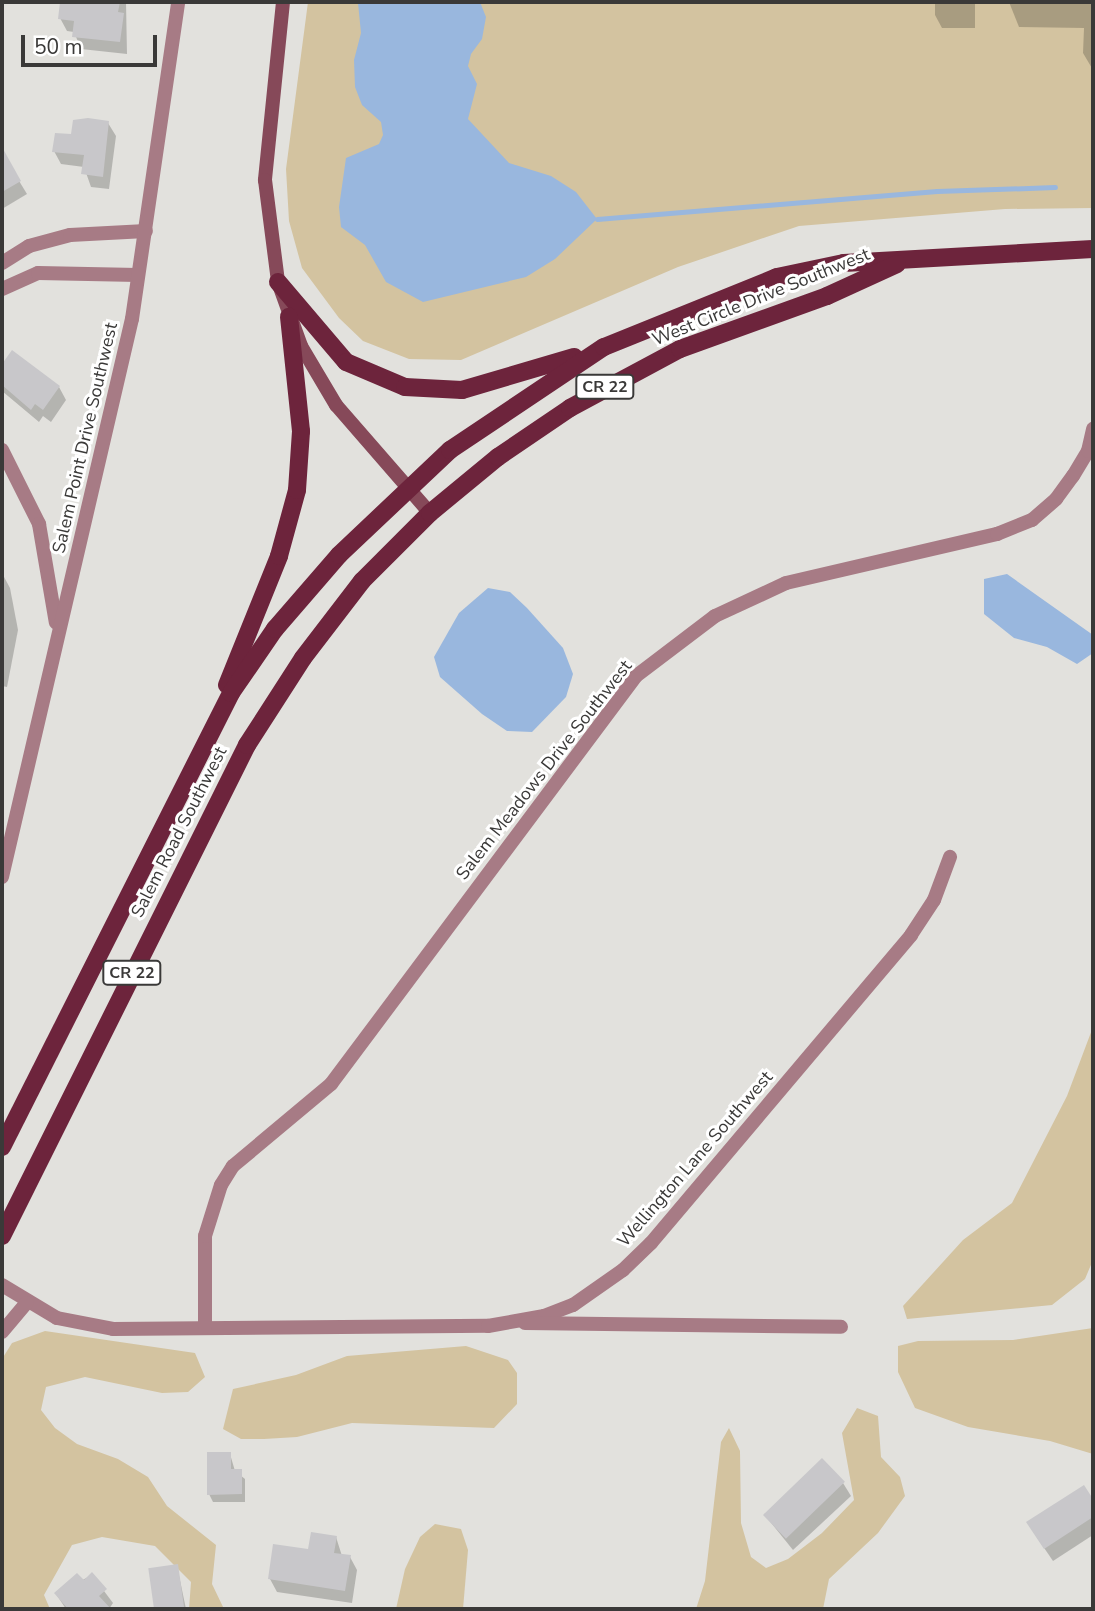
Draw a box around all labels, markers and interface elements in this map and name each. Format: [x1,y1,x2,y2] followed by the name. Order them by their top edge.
[24,21,161,65] scale bar
[34,33,83,61] text: 50 m
[649,243,873,351] street label: West Circle Drive Southwest
[48,321,122,555] street label: Salem Point Drive Southwest
[575,374,635,400] road number: CR 22
[451,656,637,884] street label: Salem Meadows Drive Southwest
[126,743,232,921] street label: Salem Road Southwest
[102,960,162,986] road number: CR 22
[613,1067,777,1251] street label: Wellington Lane Southwest

